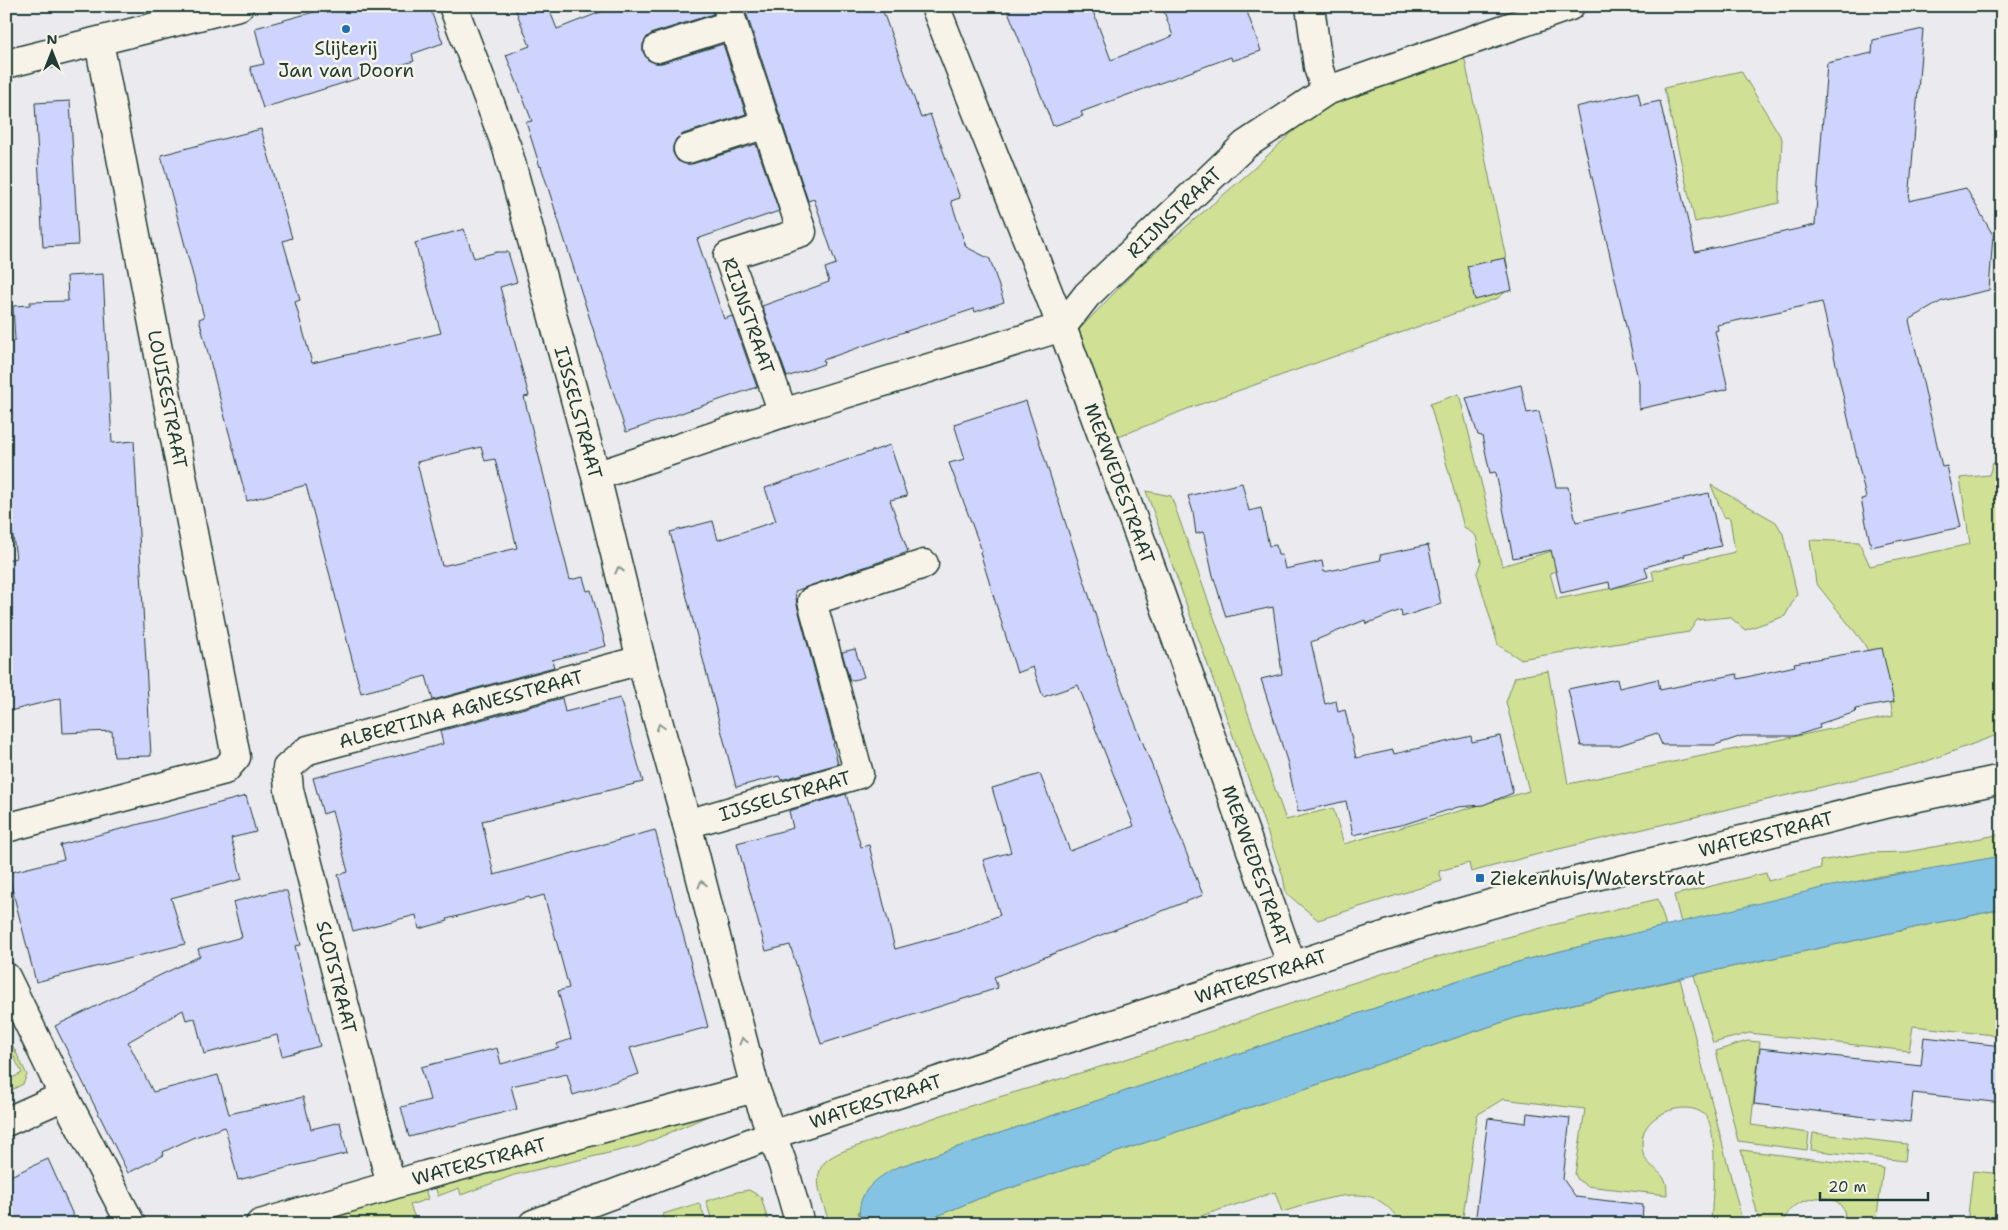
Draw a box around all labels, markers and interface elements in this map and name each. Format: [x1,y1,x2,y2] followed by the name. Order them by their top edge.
[340,23,352,35] marker: Slijterij Jan van Doorn
[28,28,78,78] north arrow
[46,30,58,48] text: N
[278,36,414,83] place label: Slijterij Jan van Doorn
[1122,161,1227,264] street label: RIJNSTRAAT
[716,254,780,378] street label: RIJNSTRAAT
[142,328,193,471] street label: LOUISESTRAAT
[548,344,608,482] street label: IJSSELSTRAAT
[1078,400,1161,568] street label: MERWEDESTRAAT
[614,565,625,574] one-way arrow
[336,664,586,754] street label: ALBERTINA AGNESSTRAAT
[655,723,665,732] one-way arrow
[716,765,854,827] street label: IJSSELSTRAAT
[1216,782,1296,950] street label: MERWEDESTRAAT
[1696,806,1836,863] street label: WATERSTRAAT
[1490,866,1706,891] place label: Ziekenhuis/Waterstraat
[1474,872,1486,884] marker: Ziekenhuis/Waterstraat
[697,879,708,888] one-way arrow
[310,918,363,1036] street label: SLOTSTRAAT
[1191,943,1331,1010] street label: WATERSTRAAT
[738,1037,749,1046] one-way arrow
[806,1068,945,1135] street label: WATERSTRAAT
[409,1132,549,1191] street label: WATERSTRAAT
[1820,1170,1928,1202] scale bar
[1828,1177,1867,1197] text: 20 m

